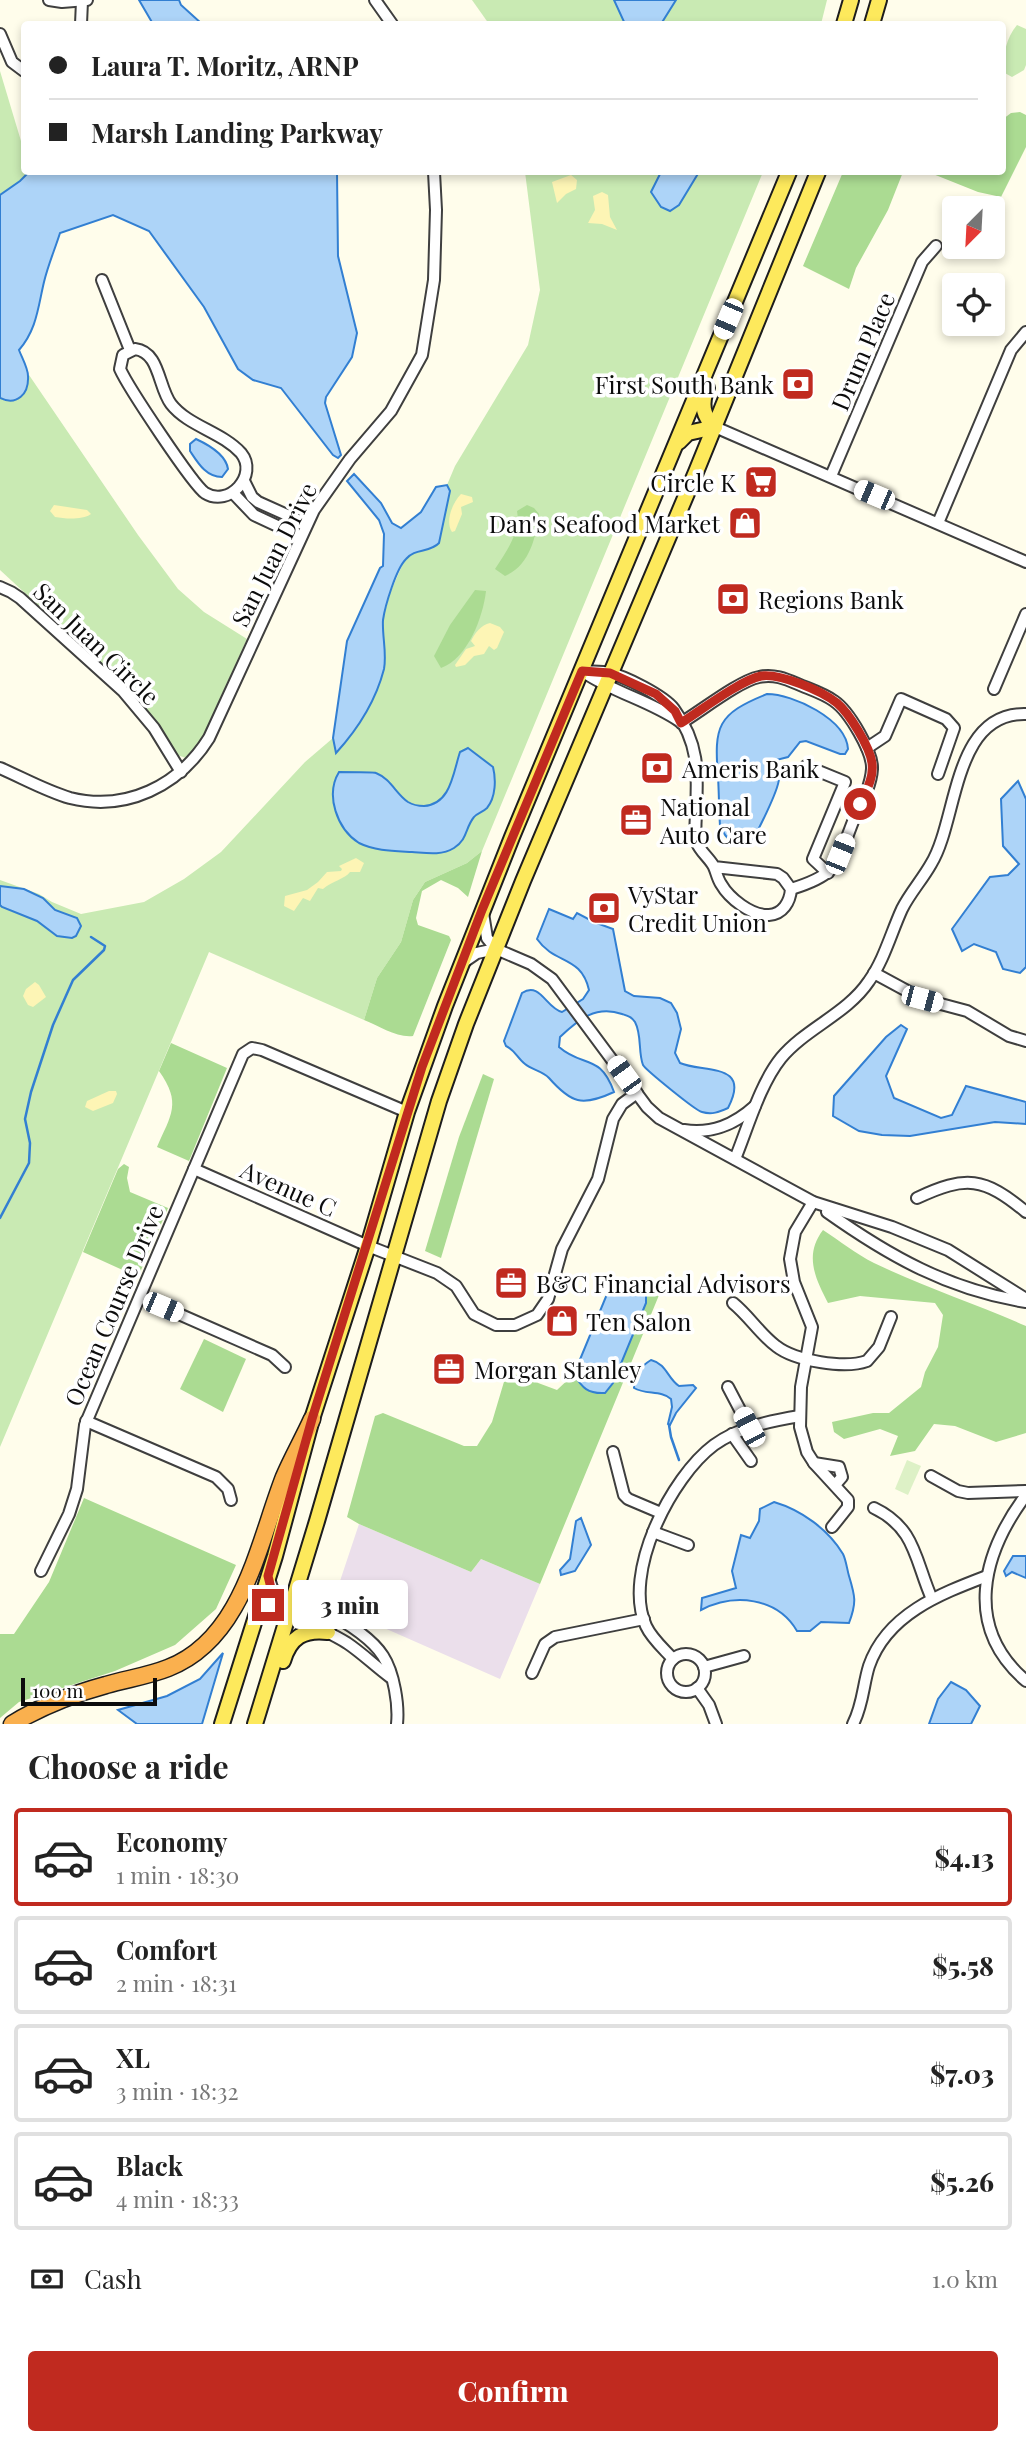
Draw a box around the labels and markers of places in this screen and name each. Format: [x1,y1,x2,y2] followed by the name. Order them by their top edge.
[779,365,817,403] bank icon: First South Bank
[595,368,775,400] place label: First South Bank
[742,463,780,501] supermarket icon: Circle K
[650,466,736,498] place label: Circle K
[726,504,764,542] shop icon: Dan's Seafood Market
[489,507,720,539] place label: Dan's Seafood Market
[714,580,752,618] bank icon: Regions Bank
[758,583,905,615] place label: Regions Bank
[638,749,676,787] bank icon: Ameris Bank
[681,752,820,784] place label: Ameris Bank
[659,790,767,850] place label: National Auto Care
[617,801,655,839] office icon: National Auto Care
[627,878,767,938] place label: VyStar Credit Union
[585,889,623,927] bank icon: VyStar Credit Union
[492,1264,530,1302] office icon: B&C Financial Advisors
[536,1267,791,1299] place label: B&C Financial Advisors
[543,1302,581,1340] shop icon: Ten Salon
[586,1305,691,1337] place label: Ten Salon
[430,1350,468,1388] office icon: Morgan Stanley
[474,1353,641,1385] place label: Morgan Stanley

